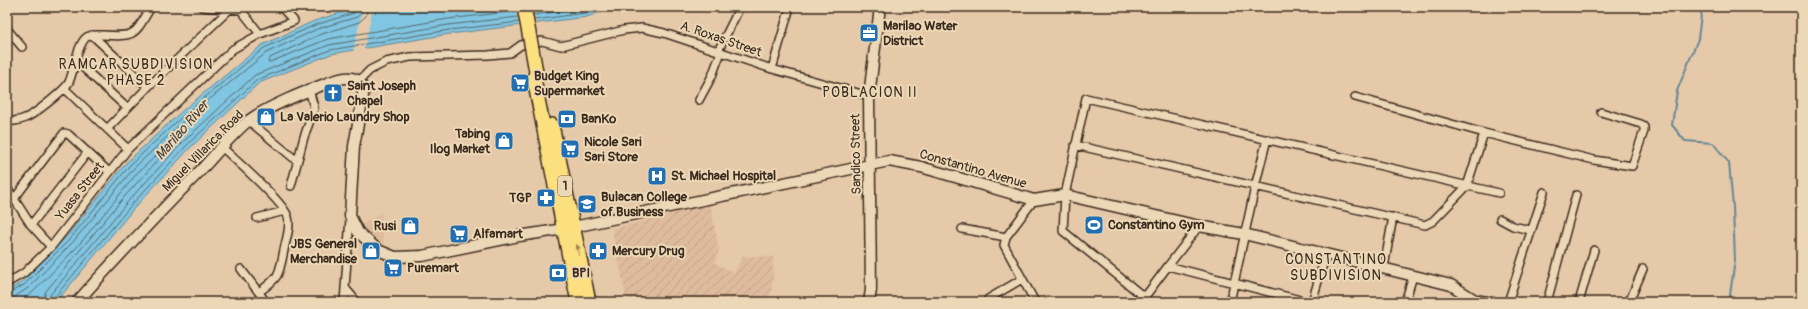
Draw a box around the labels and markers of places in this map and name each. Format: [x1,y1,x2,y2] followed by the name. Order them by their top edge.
[883,18,958,49] place label: Marilao Water District
[858,22,880,44] office icon: Marilao Water District
[534,68,605,99] place label: Budget King Supermarket
[509,72,531,94] supermarket icon: Budget King Supermarket
[347,78,416,109] place label: Saint Joseph Chapel
[322,82,344,104] church icon: Saint Joseph Chapel
[255,106,277,128] shop icon: La Valerio Laundry Shop
[556,108,578,130] bank icon: BanKo
[280,109,410,125] place label: La Valerio Laundry Shop
[581,111,616,127] place label: BanKo
[430,126,491,157] place label: Tabing Ilog Market
[493,130,515,152] shop icon: Tabing Ilog Market
[584,134,642,165] place label: Nicole Sari Sari Store
[559,138,581,160] supermarket icon: Nicole Sari Sari Store
[646,165,668,187] hospital icon: St. Michael Hospital
[671,168,776,184] place label: St. Michael Hospital
[535,187,557,209] pharmacy icon: TGP
[600,189,688,220] place label: Bulacan College of Business
[508,190,532,206] place label: TGP
[576,193,598,215] school or university icon: Bulacan College of Business
[1083,214,1105,236] sports icon: Constantino Gym
[399,215,421,237] shop icon: Rusi
[1108,217,1205,233] place label: Constantino Gym
[374,218,397,234] place label: Rusi
[448,223,470,245] supermarket icon: Alfamart
[473,226,524,242] place label: Alfamart
[290,236,358,267] place label: JBS General Merchandise
[360,240,382,262] shop icon: JBS General Merchandise
[587,240,609,262] pharmacy icon: Mercury Drug
[612,243,685,259] place label: Mercury Drug
[382,257,404,279] supermarket icon: Puremart
[407,260,460,276] place label: Puremart
[547,262,569,284] bank icon: BPI
[572,265,590,281] place label: BPI

